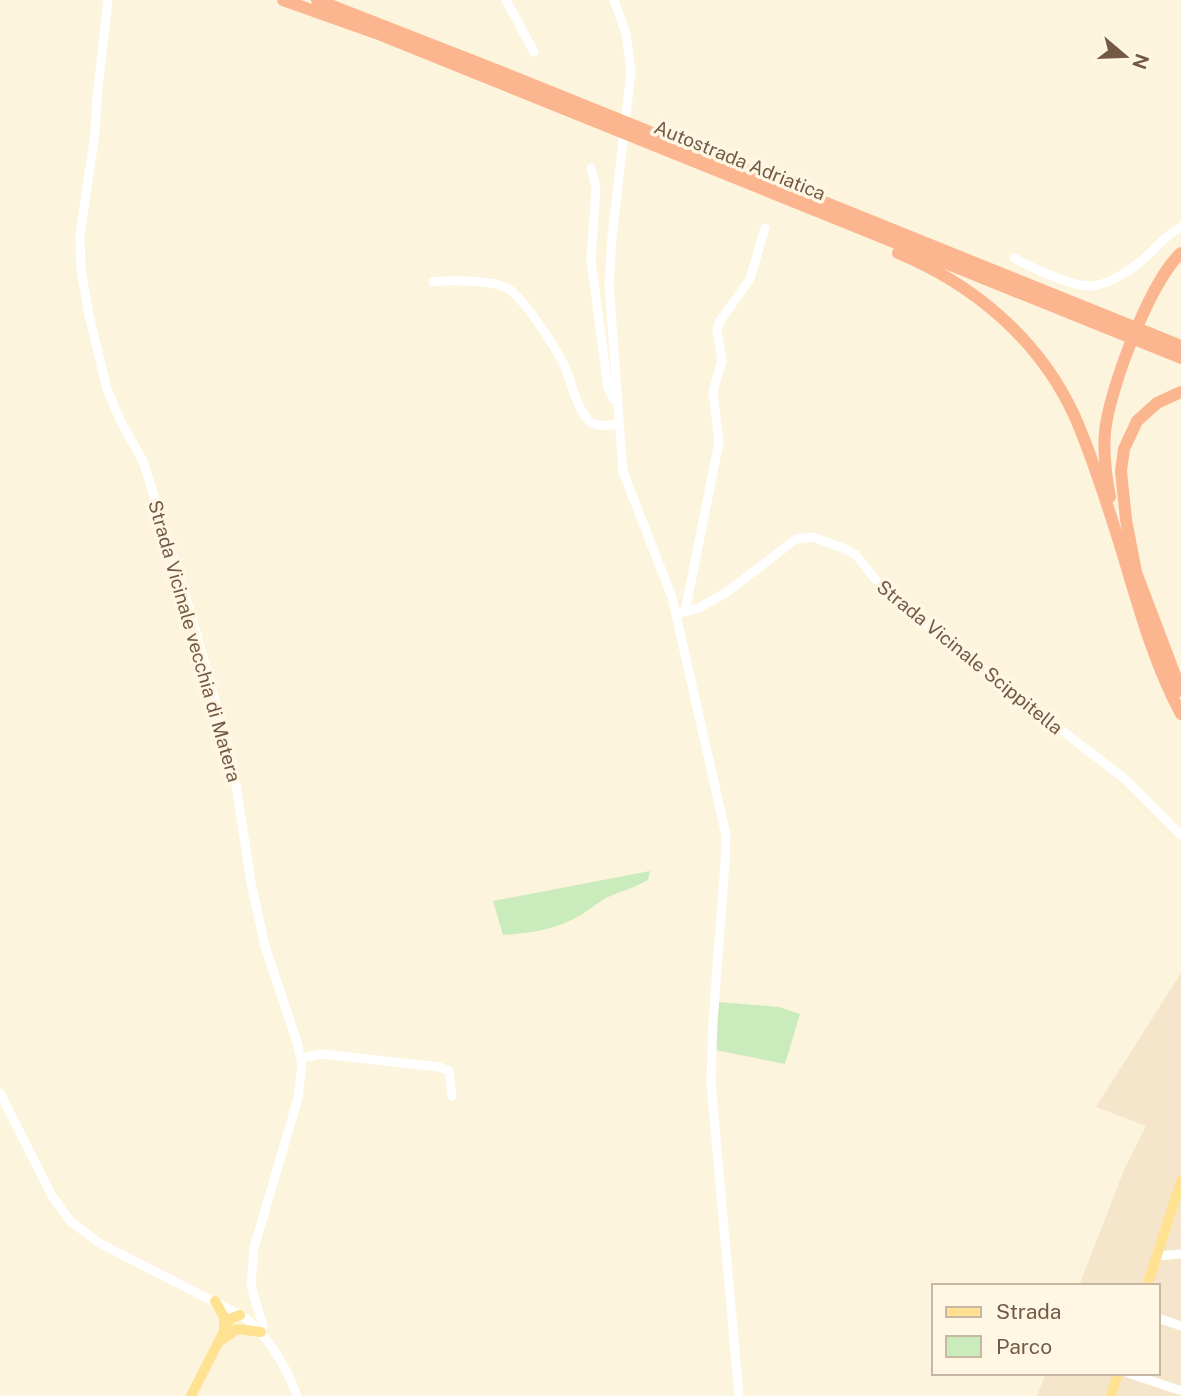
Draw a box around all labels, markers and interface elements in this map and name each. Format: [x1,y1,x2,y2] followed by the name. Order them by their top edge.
[1090,21,1160,91] north arrow
[1128,51,1154,72] text: N
[651,116,829,204] street label: Autostrada Adriatica
[144,498,246,784] street label: Strada Vicinale vecchia di Matera
[873,575,1067,739] street label: Strada Vicinale Scippitella
[932,1284,1160,1375] legend
[996,1299,1061,1324] text: Strada
[996,1334,1052,1359] text: Parco

